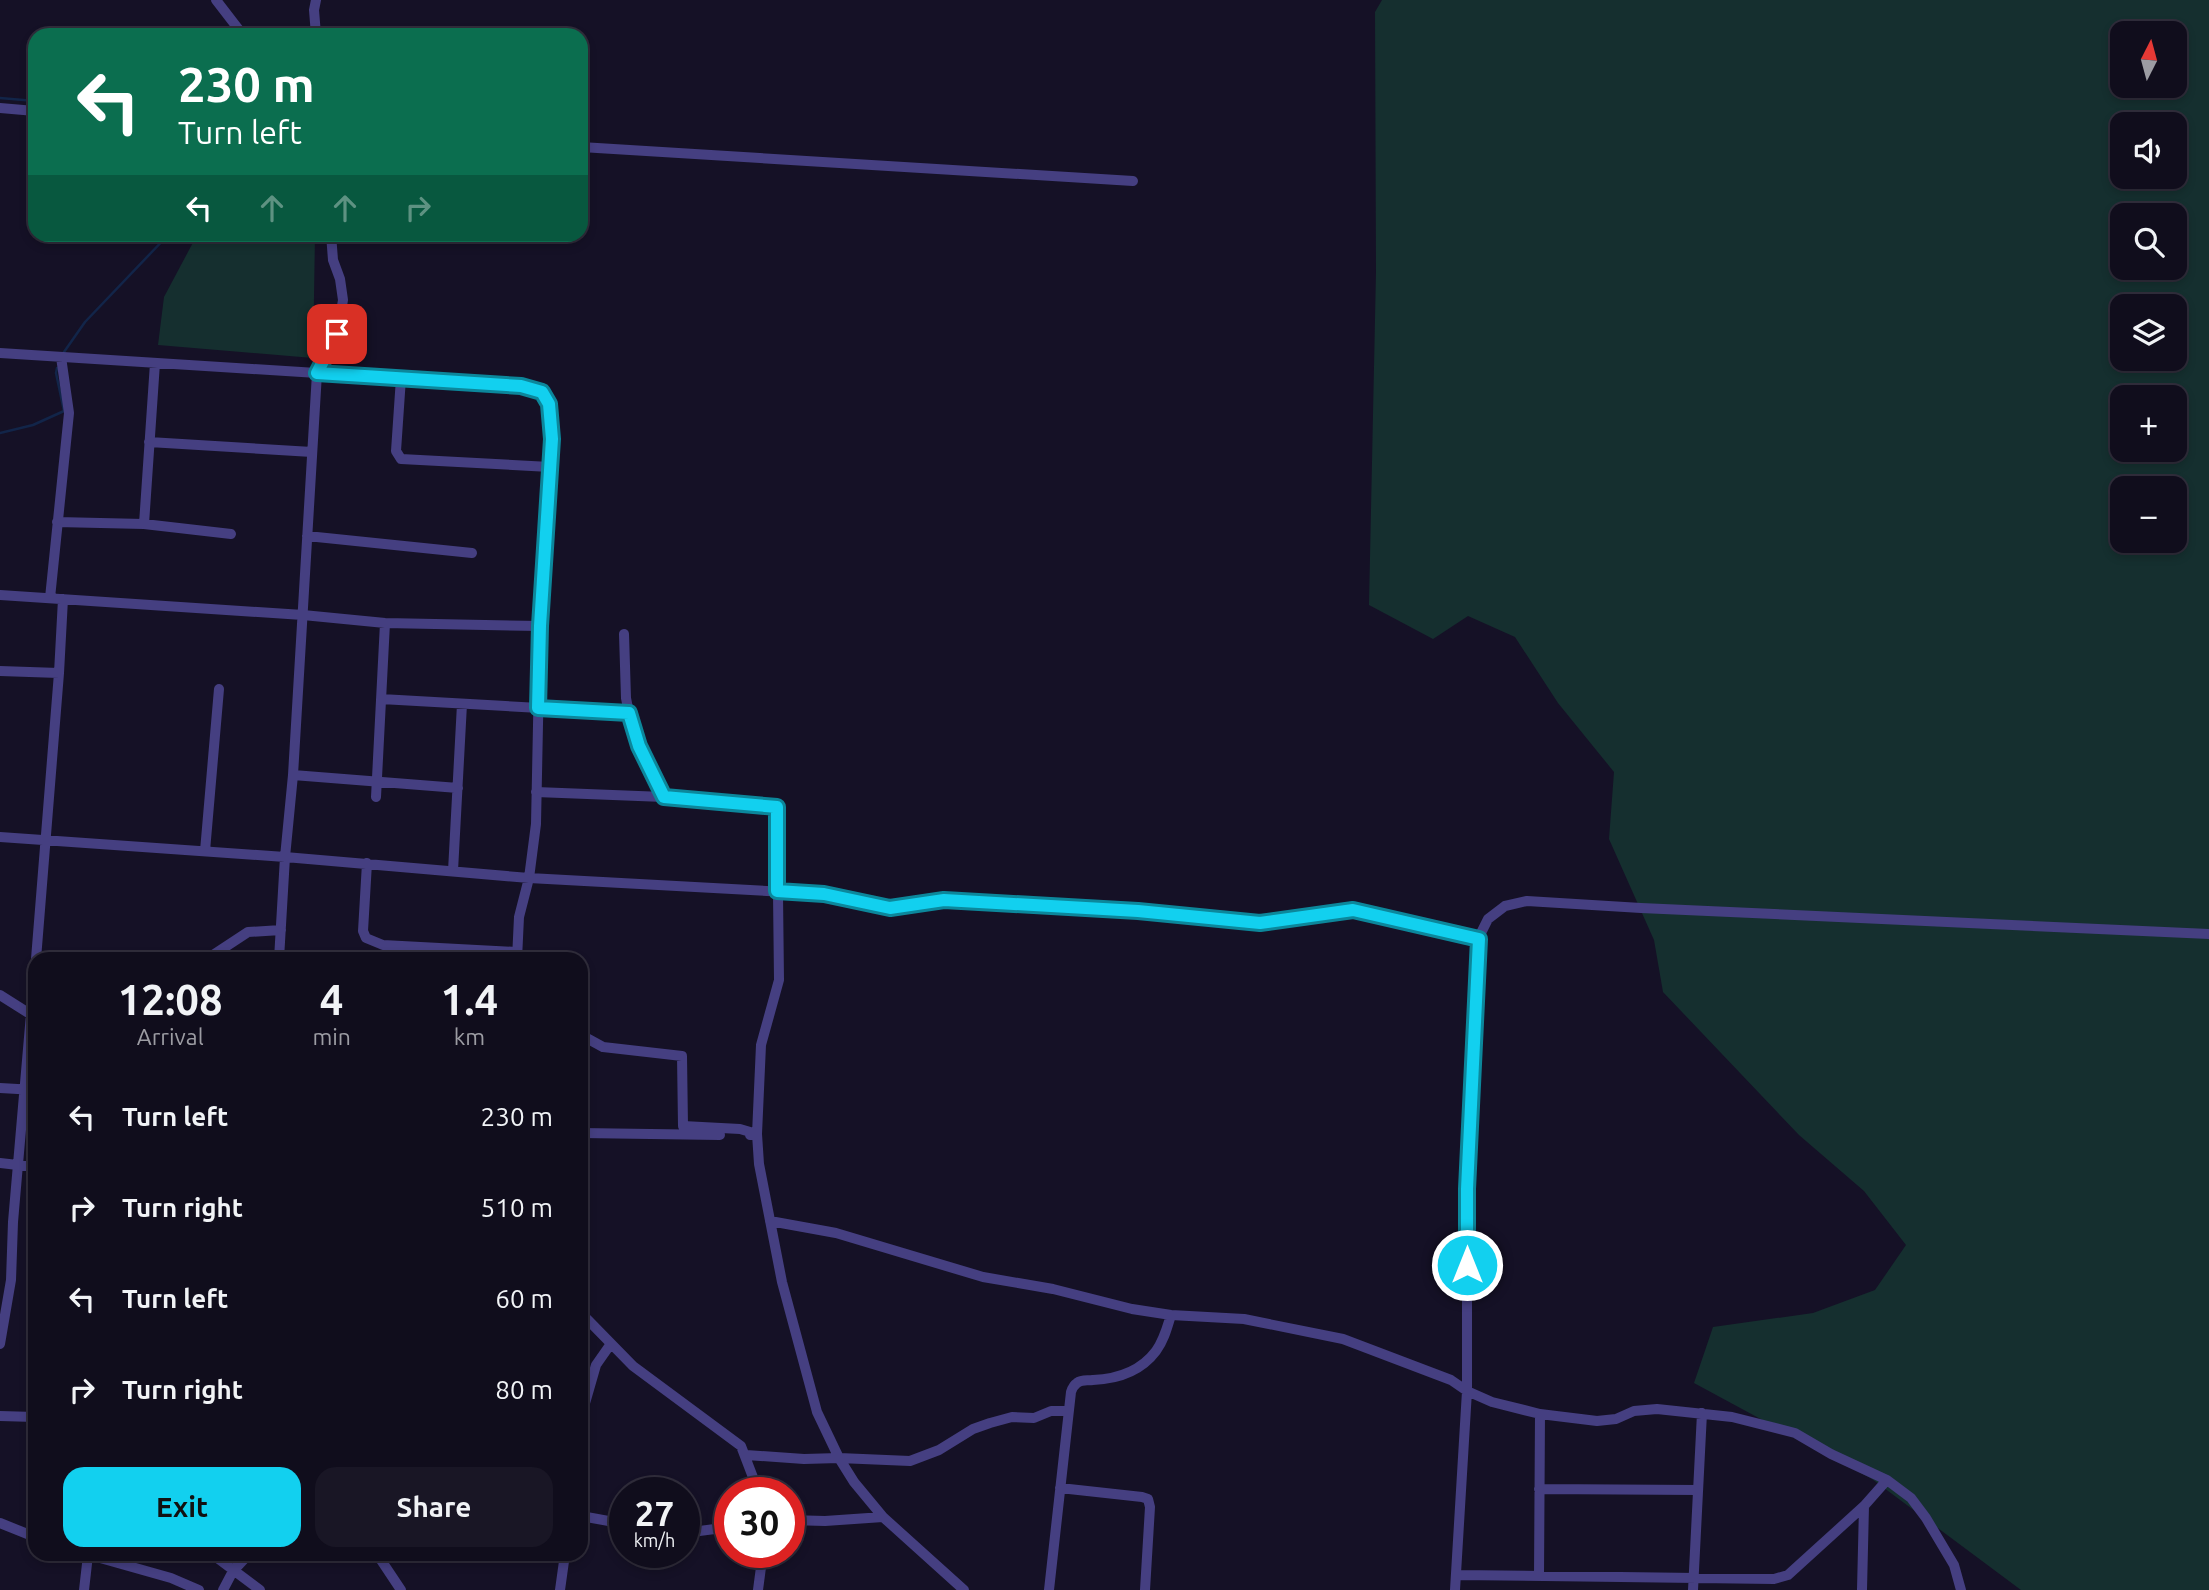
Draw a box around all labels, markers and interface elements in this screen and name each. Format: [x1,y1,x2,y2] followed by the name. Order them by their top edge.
[2110,21,2188,98] north arrow
[2110,21,2187,553] map controls
[63,56,154,147] icon: left
[178,56,315,111] text: 230 m
[2110,112,2187,189] button: sound
[178,114,302,150] text: Turn left
[180,189,218,227] icon: left
[253,189,291,227] icon: ahead
[326,189,364,227] icon: ahead
[399,189,437,227] icon: right
[2110,203,2187,280] button: search
[2110,294,2187,371] button: layers
[307,304,367,364] pin
[318,315,356,353] icon: arrive
[2110,385,2187,462] button: +
[2110,476,2187,553] button: −
[118,976,223,1023] text: 12:08
[320,976,344,1023] text: 4
[441,976,498,1023] text: 1.4
[137,1024,204,1049] text: Arrival
[312,1024,351,1049] text: min
[454,1024,485,1049] text: km
[63,1098,101,1136] icon: left
[122,1102,228,1131] text: Turn left
[481,1102,553,1131] text: 230 m
[63,1189,101,1227] icon: right
[122,1193,243,1222] text: Turn right
[481,1193,553,1222] text: 510 m
[1430,1228,1504,1302] position arrow
[63,1280,101,1318] icon: left
[122,1284,228,1313] text: Turn left
[495,1284,553,1313] text: 60 m
[63,1371,101,1409] icon: right
[122,1375,243,1404] text: Turn right
[495,1375,553,1404] text: 80 m
[63,1467,301,1547] button: Exit
[315,1467,553,1547] button: Share
[714,1477,805,1568] speed limit sign: 30
[635,1493,674,1533] text: 27
[634,1530,675,1550] text: km/h

